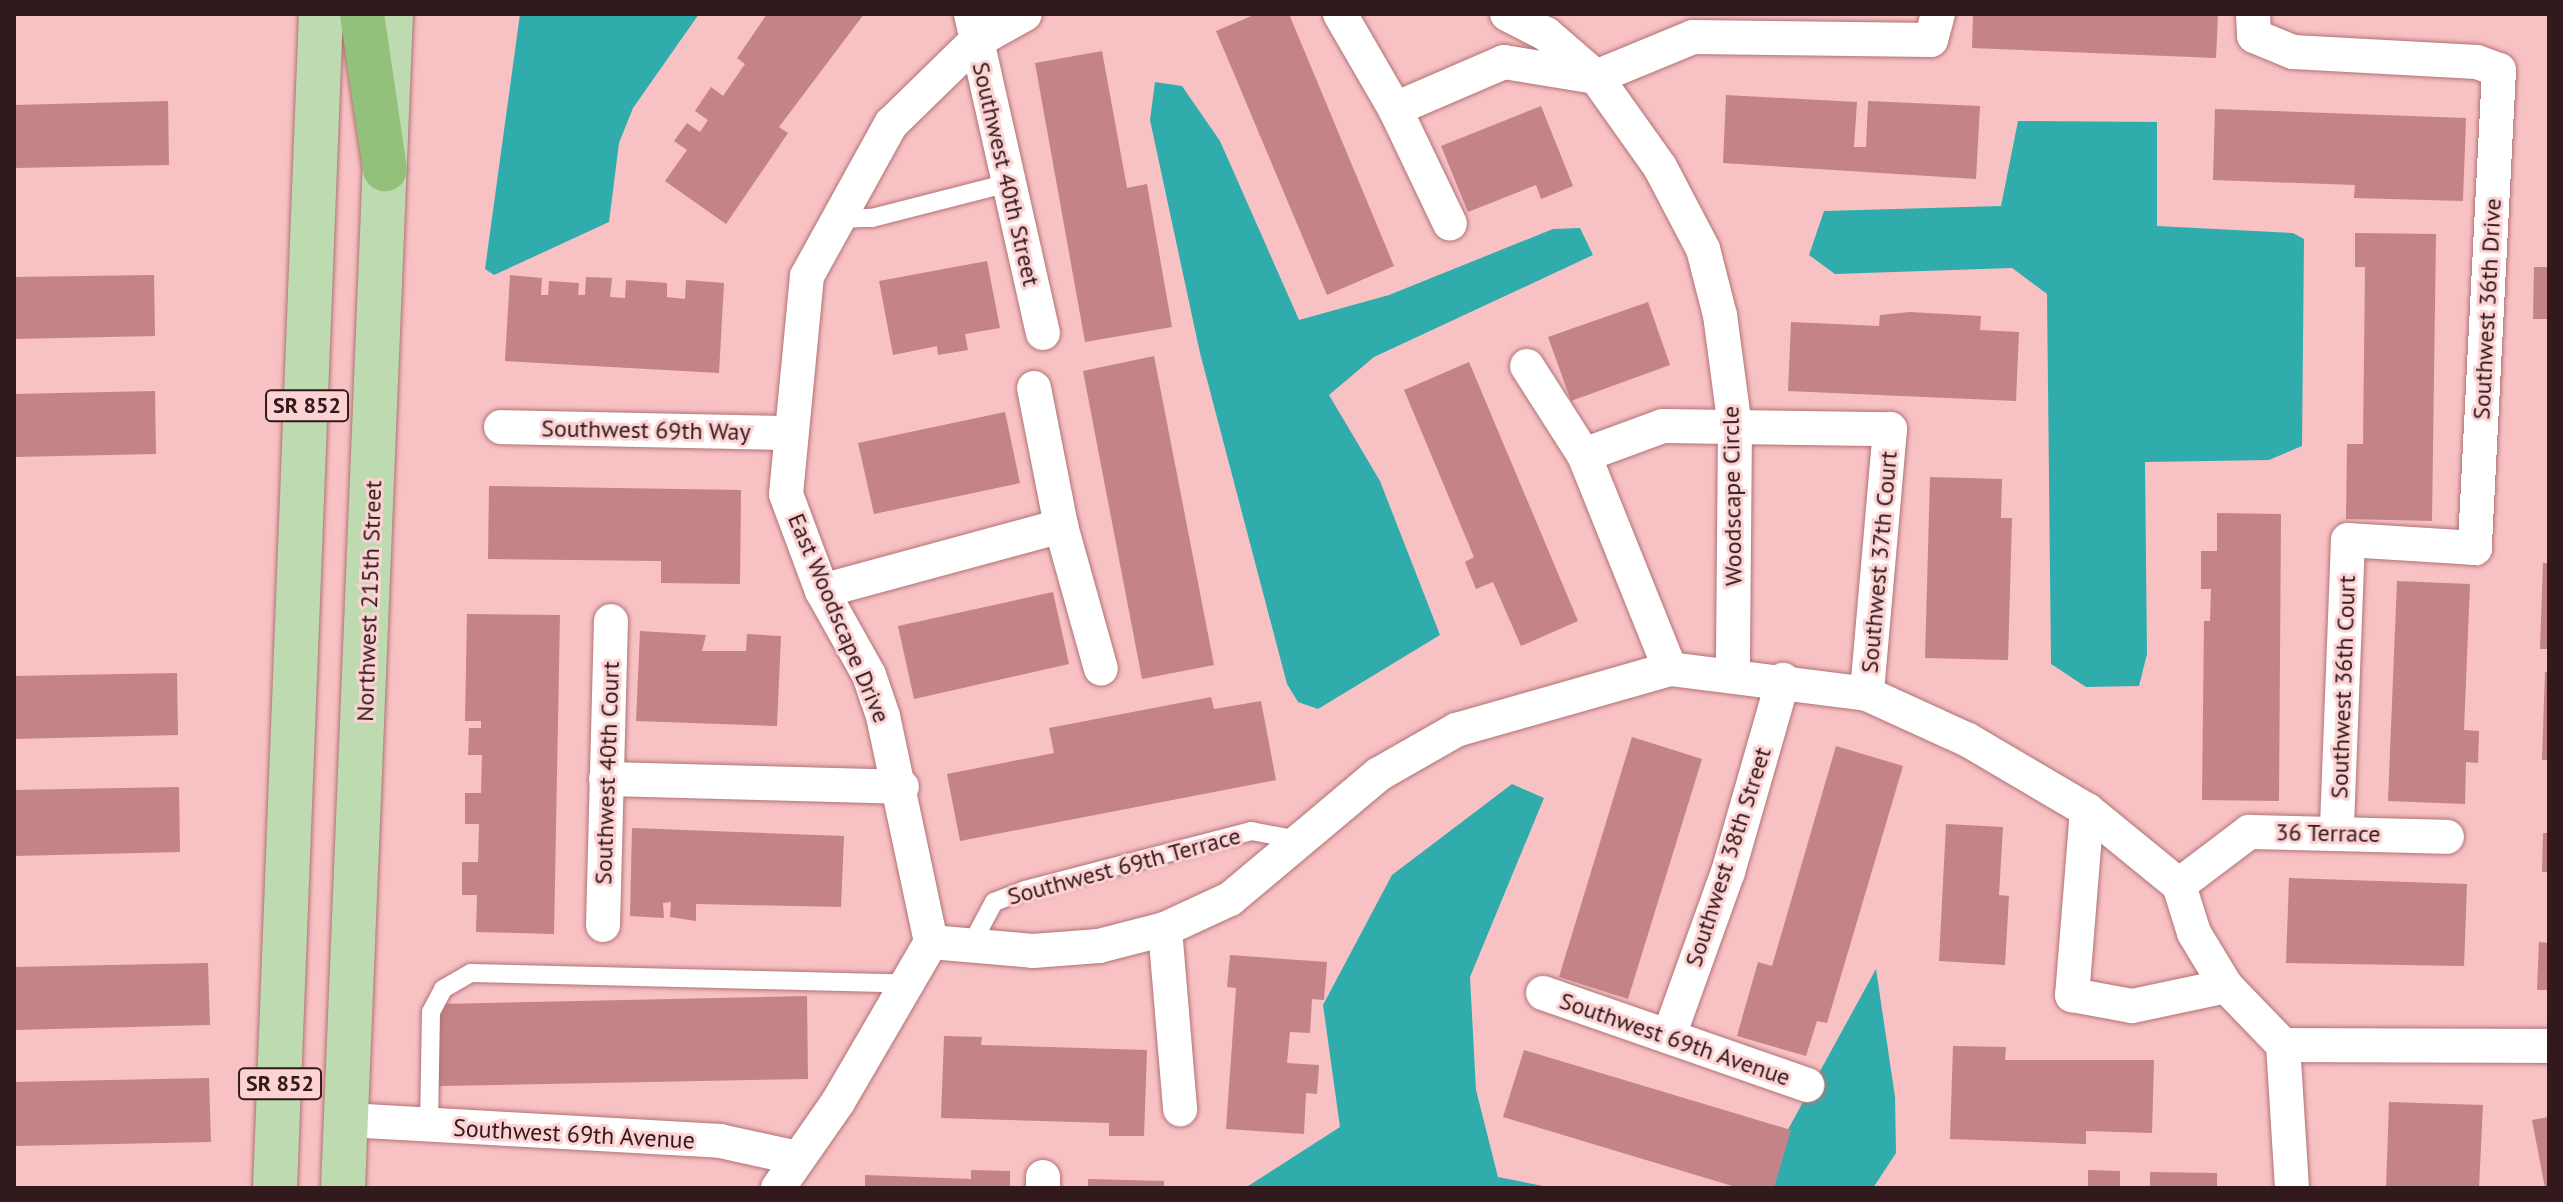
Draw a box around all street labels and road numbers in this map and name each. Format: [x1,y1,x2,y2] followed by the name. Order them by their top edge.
[966,59,1046,289] street label: Southwest 40th Street
[2467,198,2507,420] street label: Southwest 36th Drive
[265,388,349,424] road number: SR 852
[1716,406,1748,586] street label: Woodscape Circle
[541,414,751,446] street label: Southwest 69th Way
[1855,450,1903,674] street label: Southwest 37th Court
[350,480,388,722] street label: Northwest 215th Street
[782,509,896,727] street label: East Woodscape Drive
[2325,575,2361,799] street label: Southwest 36th Court
[589,661,625,885] street label: Southwest 40th Court
[1679,744,1777,970] street label: Southwest 38th Street
[2275,818,2381,848] street label: 36 Terrace
[1004,821,1244,911] street label: Southwest 69th Terrace
[1556,986,1794,1092] street label: Southwest 69th Avenue
[238,1066,322,1102] road number: SR 852
[452,1113,696,1155] street label: Southwest 69th Avenue

